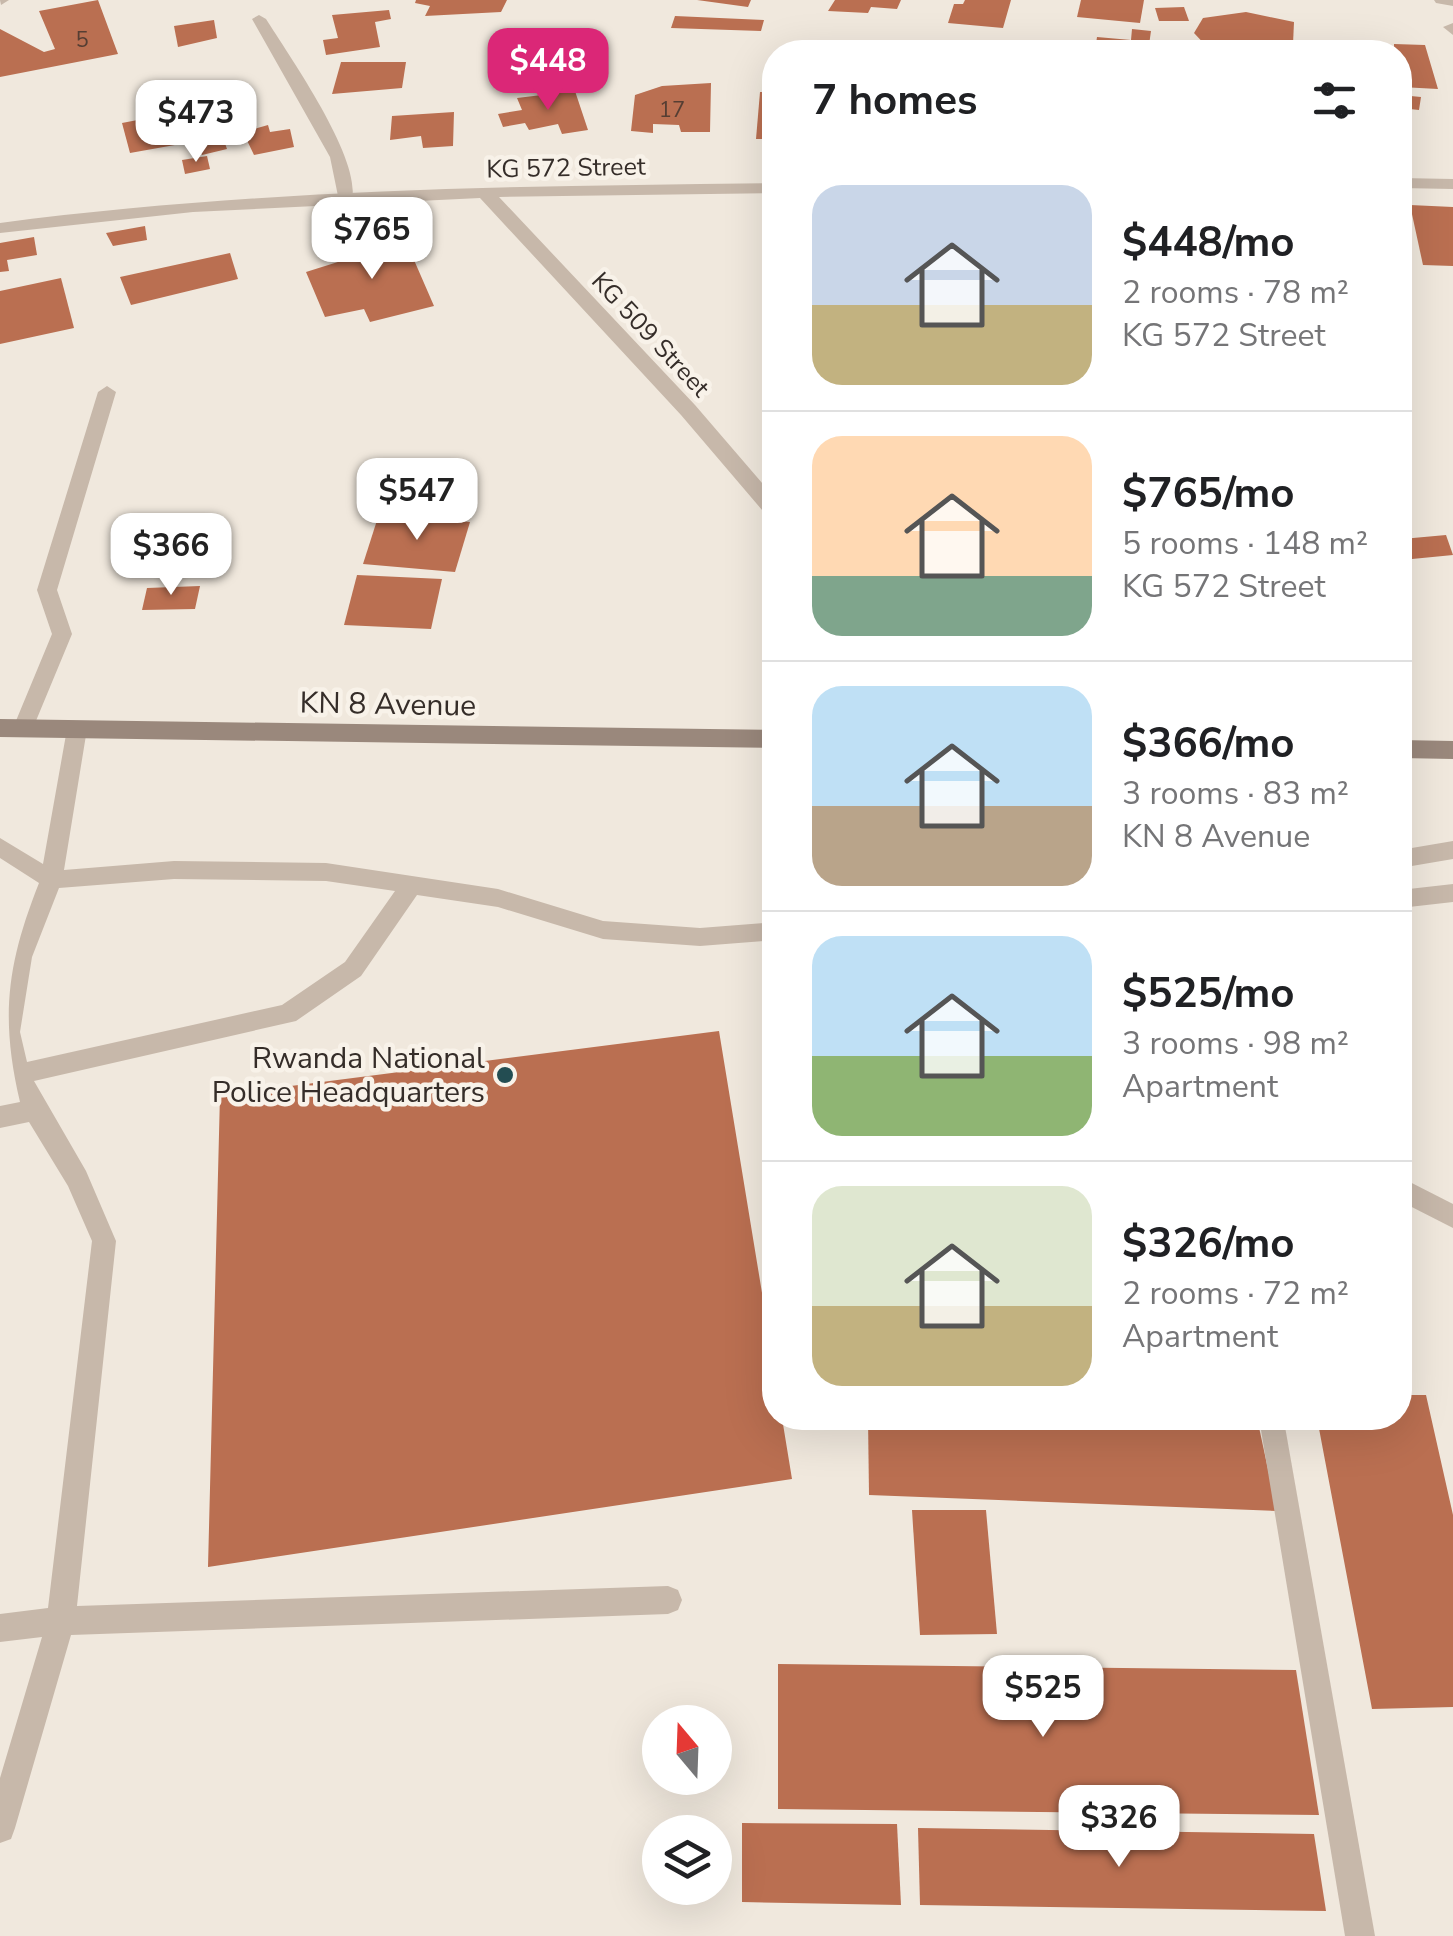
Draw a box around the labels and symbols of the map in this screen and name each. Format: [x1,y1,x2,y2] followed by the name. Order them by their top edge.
[75,25,89,55] house number: 5
[489,28,607,113] pin: $448
[137,80,255,165] pin: $473
[659,95,685,125] house number: 17
[486,150,646,186] street label: KG 572 Street
[313,197,431,282] pin: $765
[584,265,717,405] street label: KG 509 Street
[358,458,476,543] pin: $547
[112,513,230,598] pin: $366
[299,682,477,727] street label: KN 8 Avenue
[212,1038,485,1113] place label: Rwanda National Police Headquarters
[494,1064,516,1086] marker: Rwanda National Police Headquarters
[984,1655,1102,1740] pin: $525
[642,1705,732,1795] north arrow
[1060,1785,1178,1870] pin: $326

